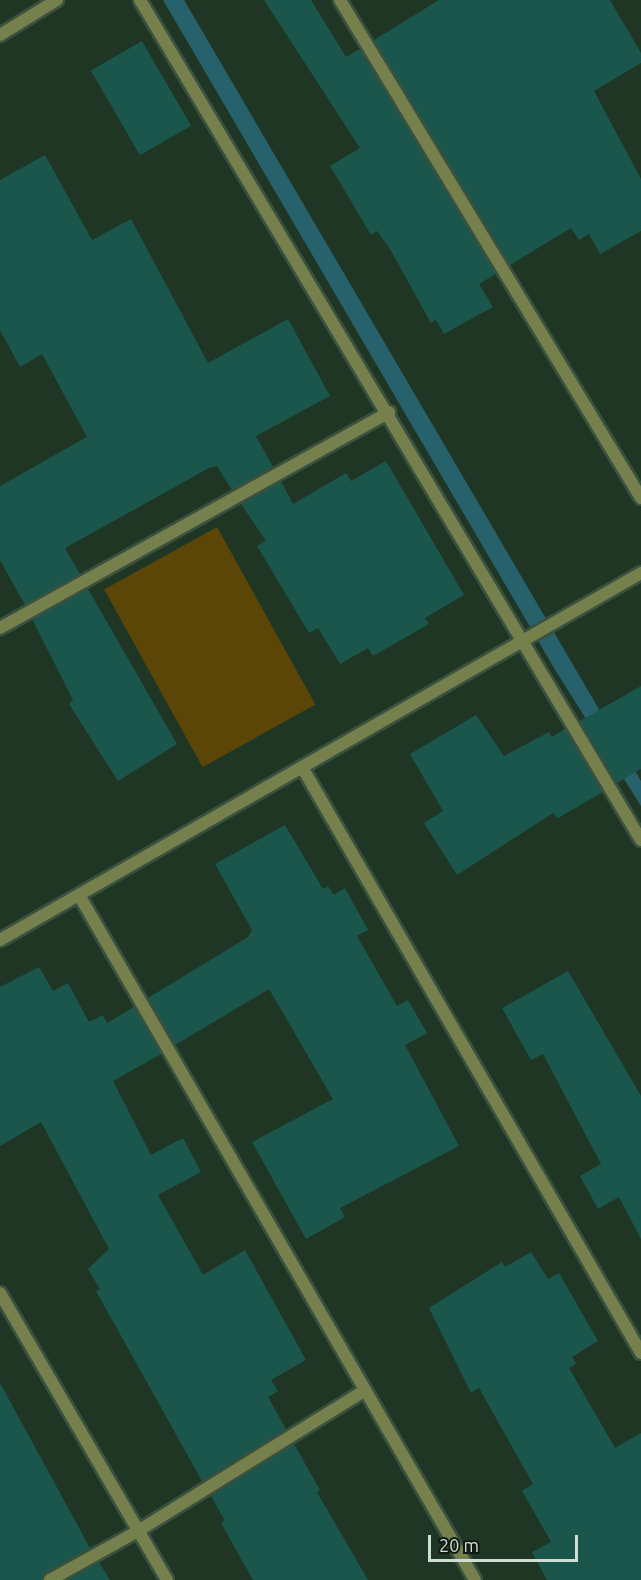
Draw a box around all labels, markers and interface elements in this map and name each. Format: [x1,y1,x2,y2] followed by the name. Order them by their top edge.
[431,1523,581,1561] scale bar
[439,1535,479,1555] text: 20 m

